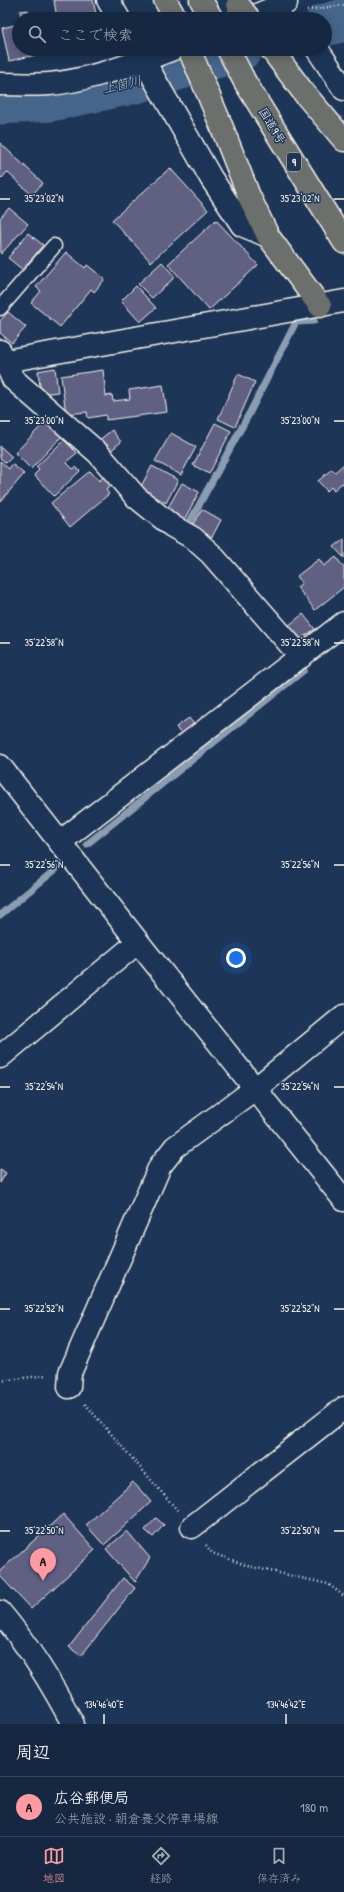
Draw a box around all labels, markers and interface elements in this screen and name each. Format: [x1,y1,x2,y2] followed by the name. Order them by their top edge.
[12,12,332,56] search box
[26,23,48,45] icon: search
[58,24,133,45] text: ここで検索
[101,71,143,97] water label: 上箇川
[255,104,290,147] street label: 国道9号
[287,153,301,171] road number: 9
[24,192,64,205] text: 35°23'02"N
[280,192,320,205] text: 35°23'02"N
[24,414,64,427] text: 35°23'00"N
[280,414,320,427] text: 35°23'00"N
[25,636,63,649] text: 35°22'58"N
[281,636,319,649] text: 35°22'58"N
[25,858,63,871] text: 35°22'56"N
[281,858,319,871] text: 35°22'56"N
[226,948,246,968] your location
[25,1080,63,1093] text: 35°22'54"N
[281,1080,319,1093] text: 35°22'54"N
[24,1302,64,1315] text: 35°22'52"N
[280,1302,320,1315] text: 35°22'52"N
[24,1524,64,1537] text: 35°22'50"N
[280,1524,320,1537] text: 35°22'50"N
[30,1548,56,1581] pin: A
[84,1698,124,1711] text: 134°46'40"E
[266,1698,306,1711] text: 134°46'42"E
[16,1740,50,1763] text: 周辺
[54,1787,129,1808] text: 広谷郵便局
[26,1798,32,1816] text: A
[300,1798,328,1816] text: 180 m
[54,1809,219,1827] text: 公共施設 · 朝倉養父停車場線
[43,1845,65,1885] tab: 地図
[150,1845,172,1885] tab: 経路
[257,1845,301,1885] tab: 保存済み

